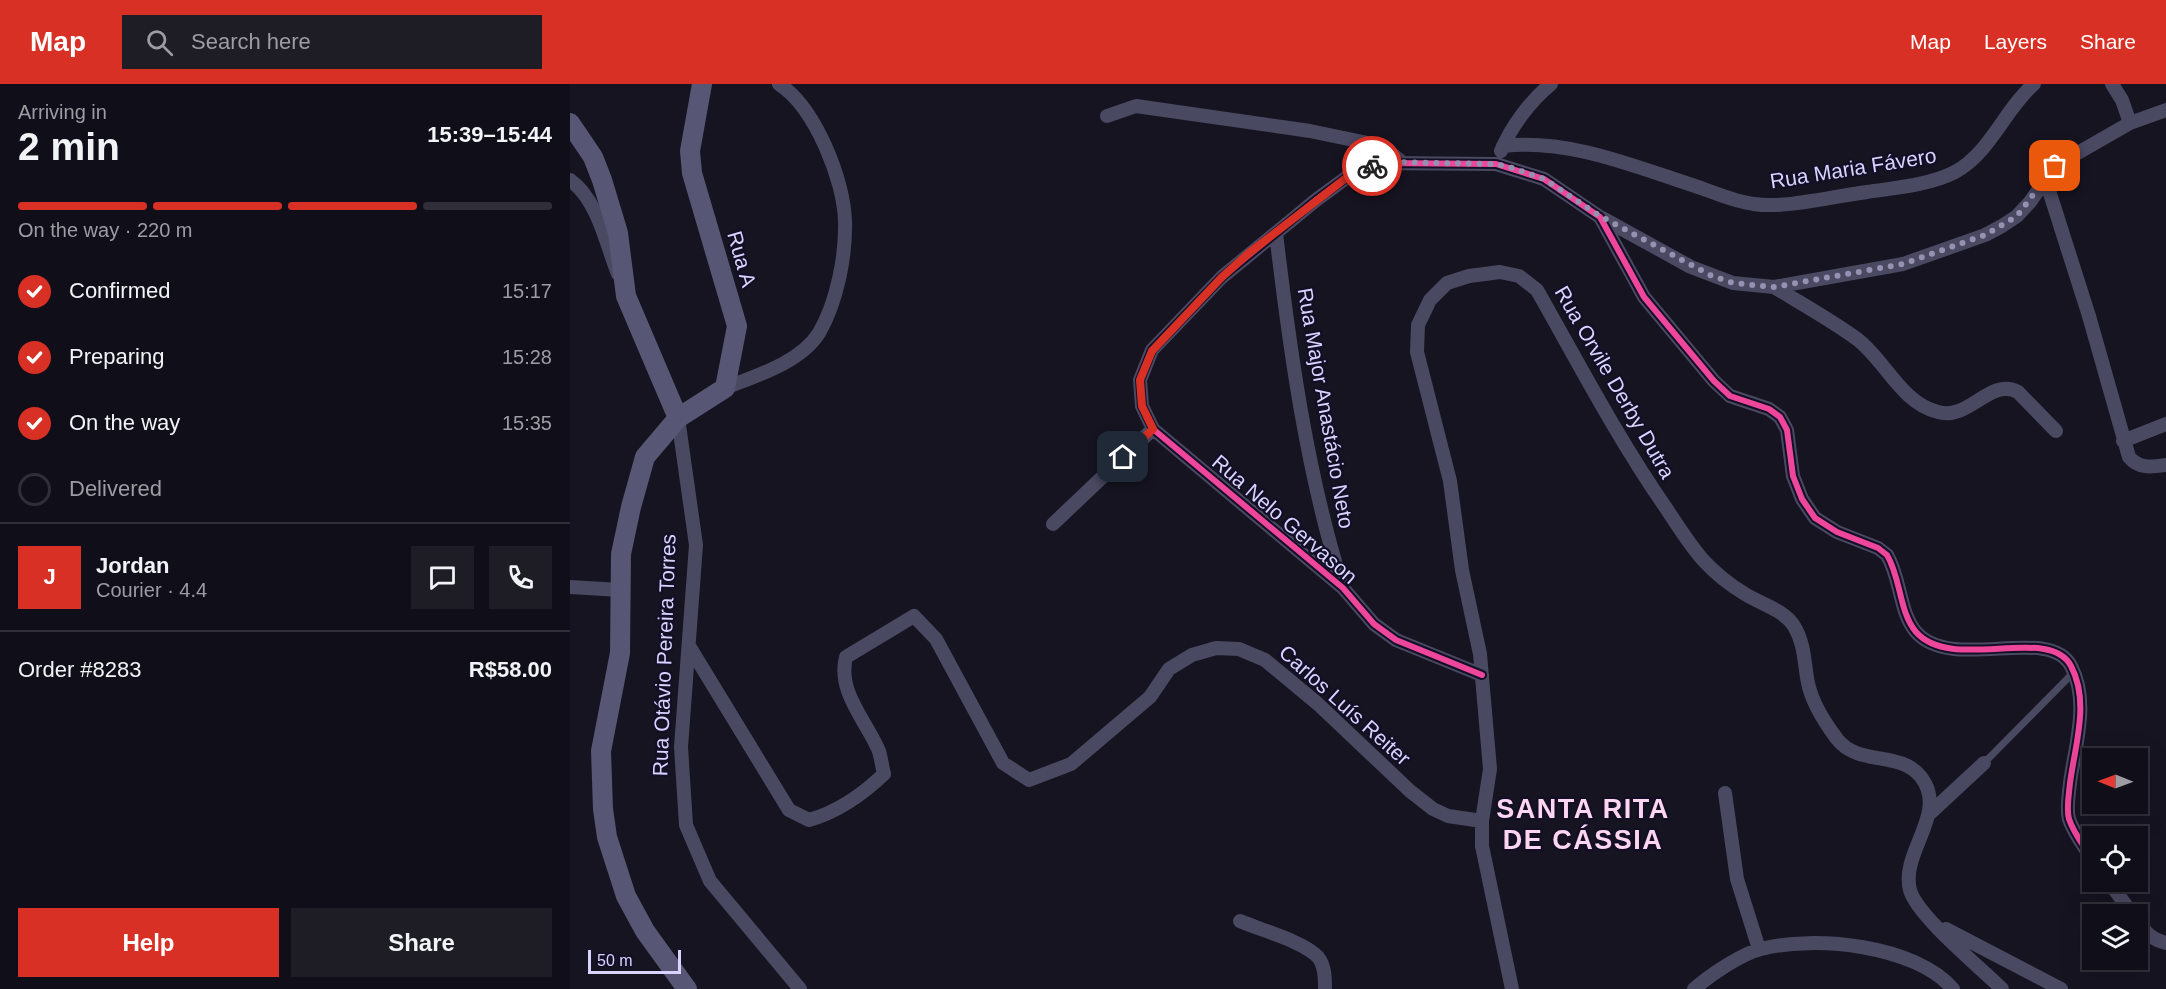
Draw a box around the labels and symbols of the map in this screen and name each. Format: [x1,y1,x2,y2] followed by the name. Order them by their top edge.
[1342,136,1402,196] courier
[2029,140,2080,191] pin
[1768,143,1938,193] street label: Rua Maria Fávero
[723,228,761,290] street label: Rua A
[1550,282,1680,483] street label: Rua Orvile Derby Dutra
[1293,286,1359,530] street label: Rua Major Anastácio Neto
[1097,431,1148,482] pin
[1208,450,1362,588] street label: Rua Nelo Gervason
[648,533,680,777] street label: Rua Otávio Pereira Torres
[1275,640,1415,770] street label: Carlos Luís Reiter
[2082,748,2148,814] north arrow
[1496,794,1670,855] district label: SANTA RITA DE CÁSSIA
[588,947,681,974] scale bar

